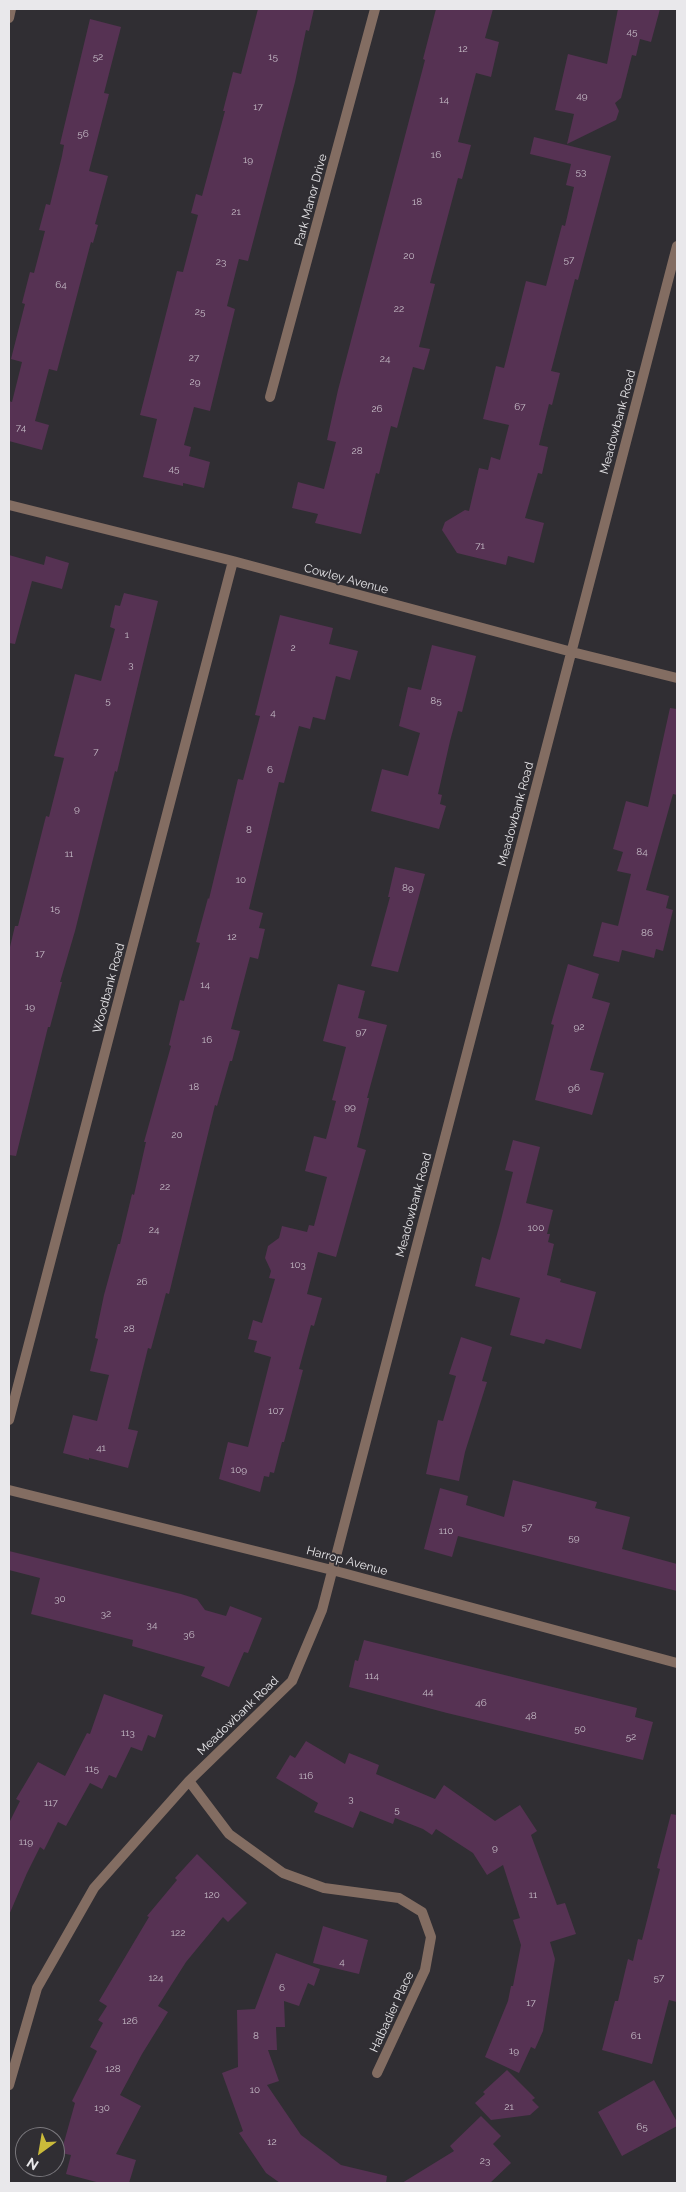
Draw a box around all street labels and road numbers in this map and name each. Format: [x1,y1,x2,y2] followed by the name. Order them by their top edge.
[292,152,330,248] street label: Park Manor Drive
[597,368,639,476] street label: Meadowbank Road
[302,561,390,597] street label: Cowley Avenue
[495,760,537,868] street label: Meadowbank Road
[90,941,128,1035] street label: Woodbank Road
[393,1151,435,1259] street label: Meadowbank Road
[305,1543,389,1579] street label: Harrop Avenue
[194,1674,282,1758] street label: Meadowbank Road
[367,1969,417,2055] street label: Halbadier Place

